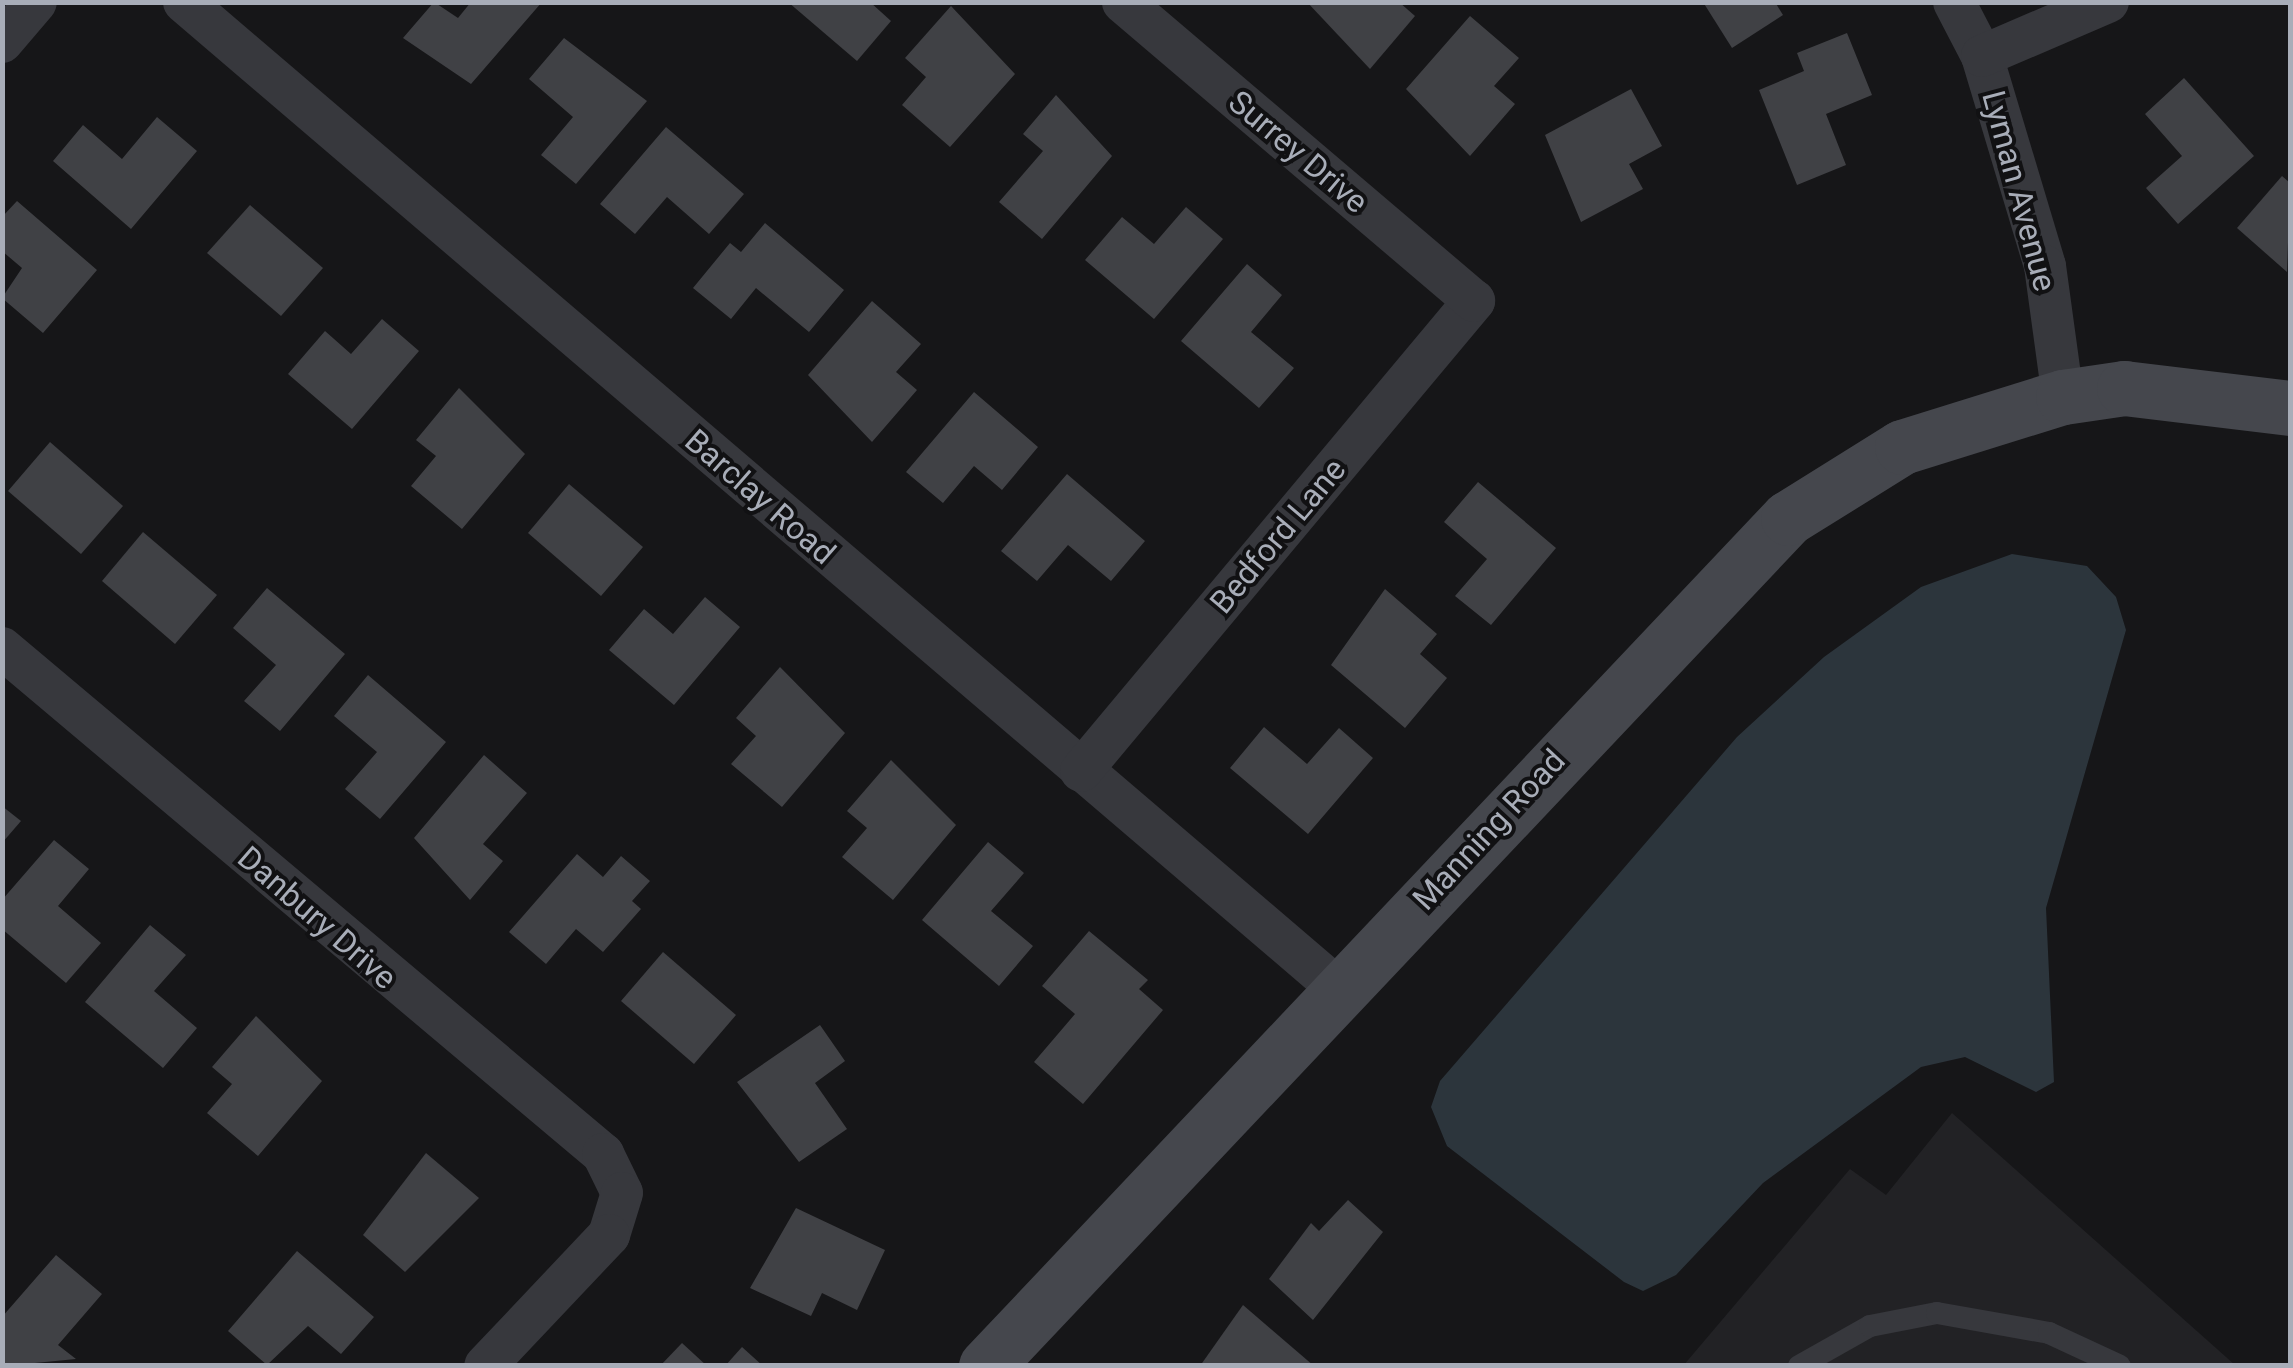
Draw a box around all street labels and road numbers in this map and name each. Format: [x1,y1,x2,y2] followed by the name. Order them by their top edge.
[1221,83,1375,221] street label: Surrey Drive
[1974,87,2064,295] street label: Lyman Avenue
[677,421,843,573] street label: Barclay Road
[1202,451,1354,621] street label: Bedford Lane
[1405,742,1573,918] street label: Manning Road
[230,839,404,997] street label: Danbury Drive

